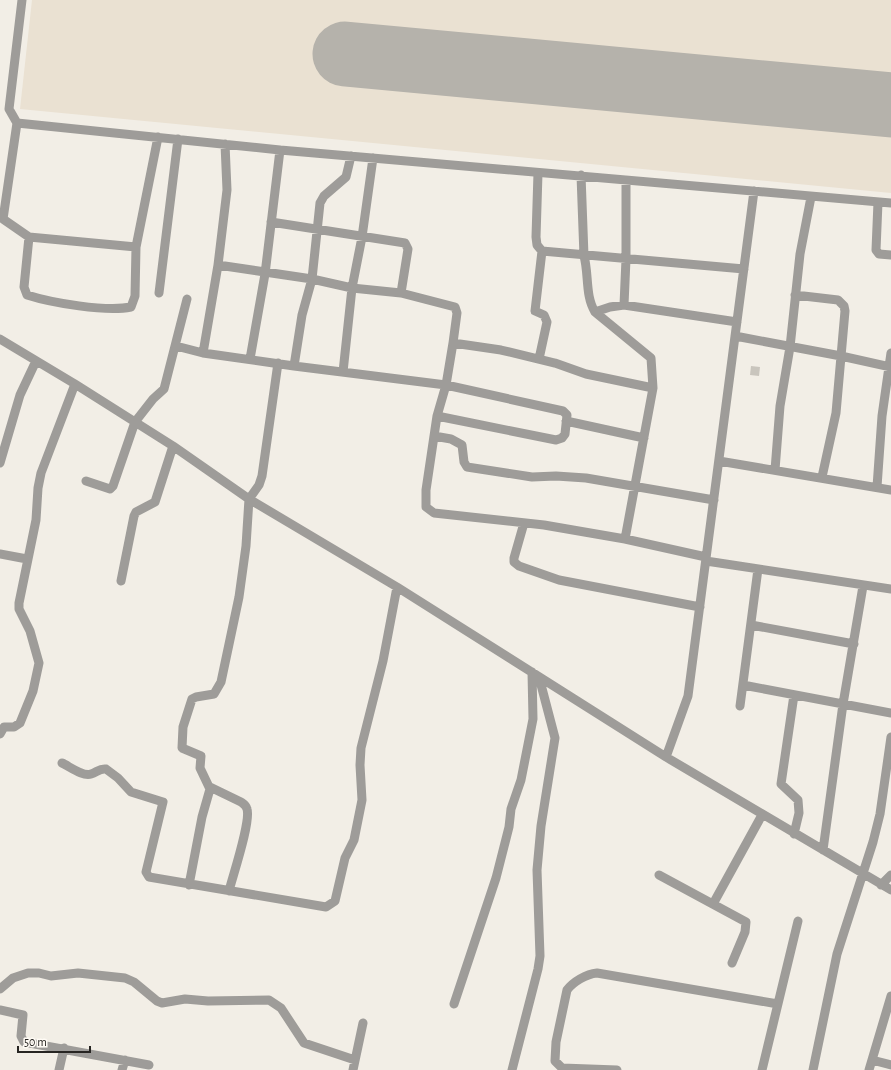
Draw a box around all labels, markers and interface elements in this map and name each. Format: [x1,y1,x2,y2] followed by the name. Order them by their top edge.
[18,1028,90,1054] scale bar
[24,1036,47,1048] text: 50 m

